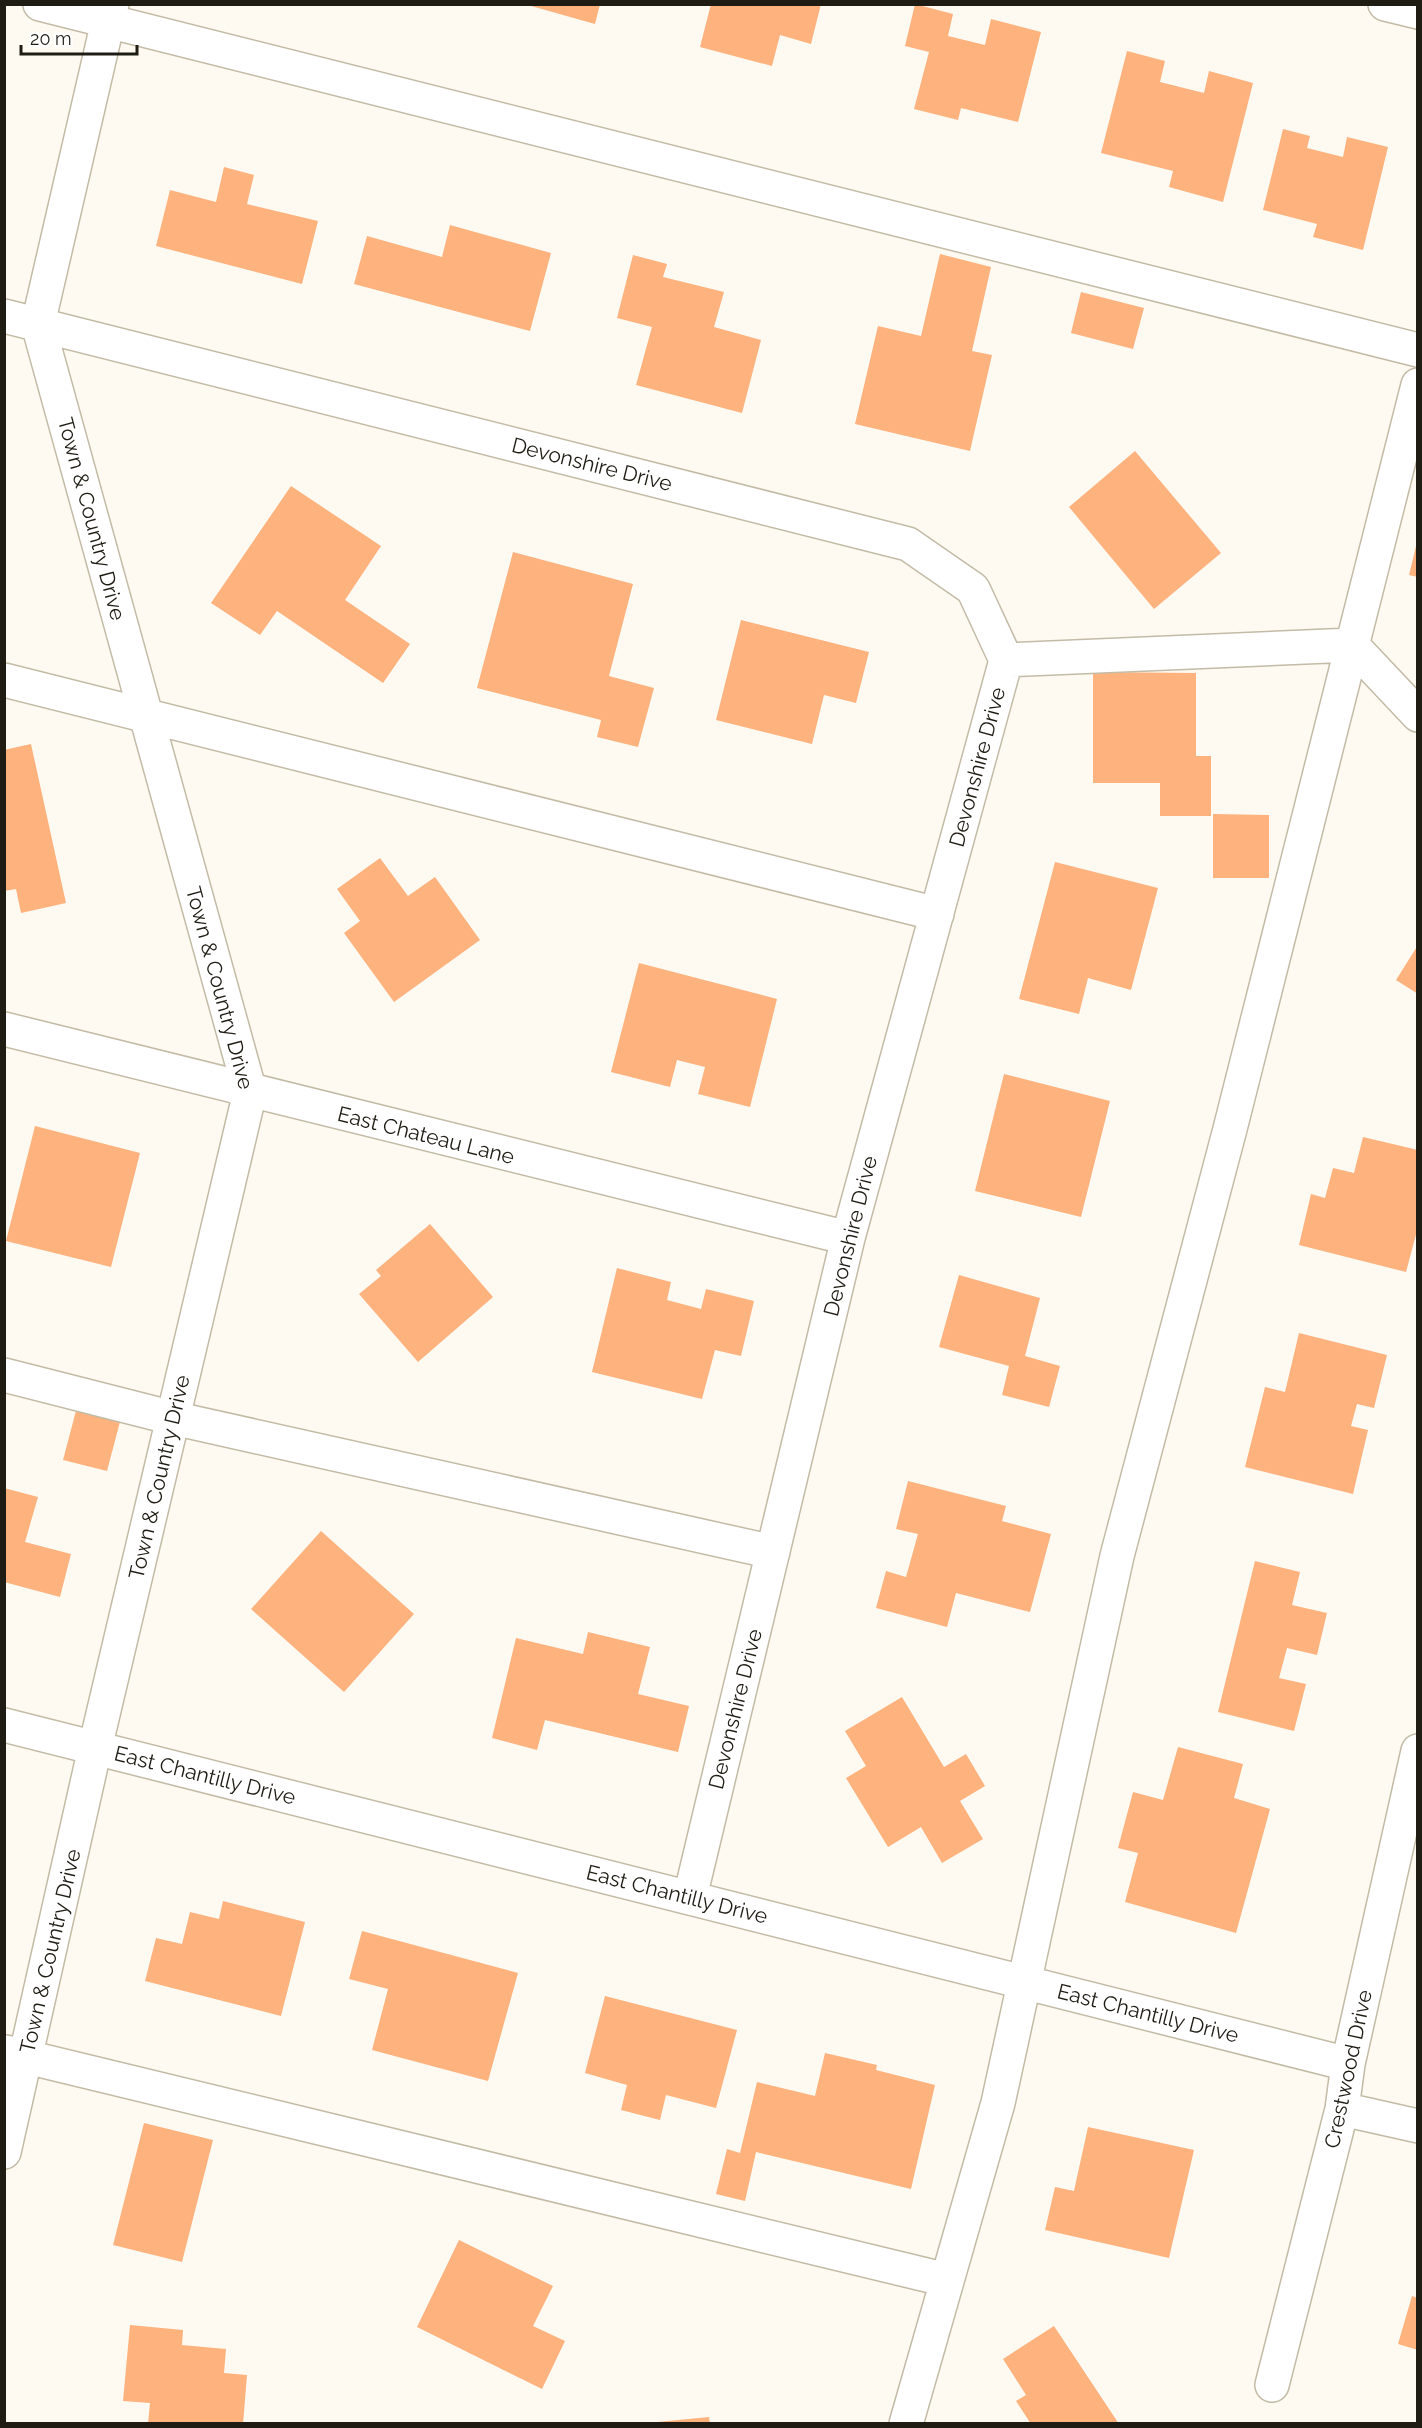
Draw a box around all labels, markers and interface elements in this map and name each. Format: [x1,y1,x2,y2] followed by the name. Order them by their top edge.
[21,18,136,56] scale bar
[30,28,72,49] text: 20 m
[53,415,131,623] street label: Town & Country Drive
[509,432,675,496] street label: Devonshire Drive
[944,684,1010,850] street label: Devonshire Drive
[181,884,259,1092] street label: Town & Country Drive
[335,1101,517,1169] street label: East Chateau Lane
[818,1153,882,1319] street label: Devonshire Drive
[123,1372,195,1582] street label: Town & Country Drive
[703,1626,767,1792] street label: Devonshire Drive
[112,1740,298,1810] street label: East Chantilly Drive
[14,1846,86,2056] street label: Town & Country Drive
[584,1859,770,1929] street label: East Chantilly Drive
[1055,1978,1241,2048] street label: East Chantilly Drive
[1319,1988,1377,2150] street label: Crestwood Drive

